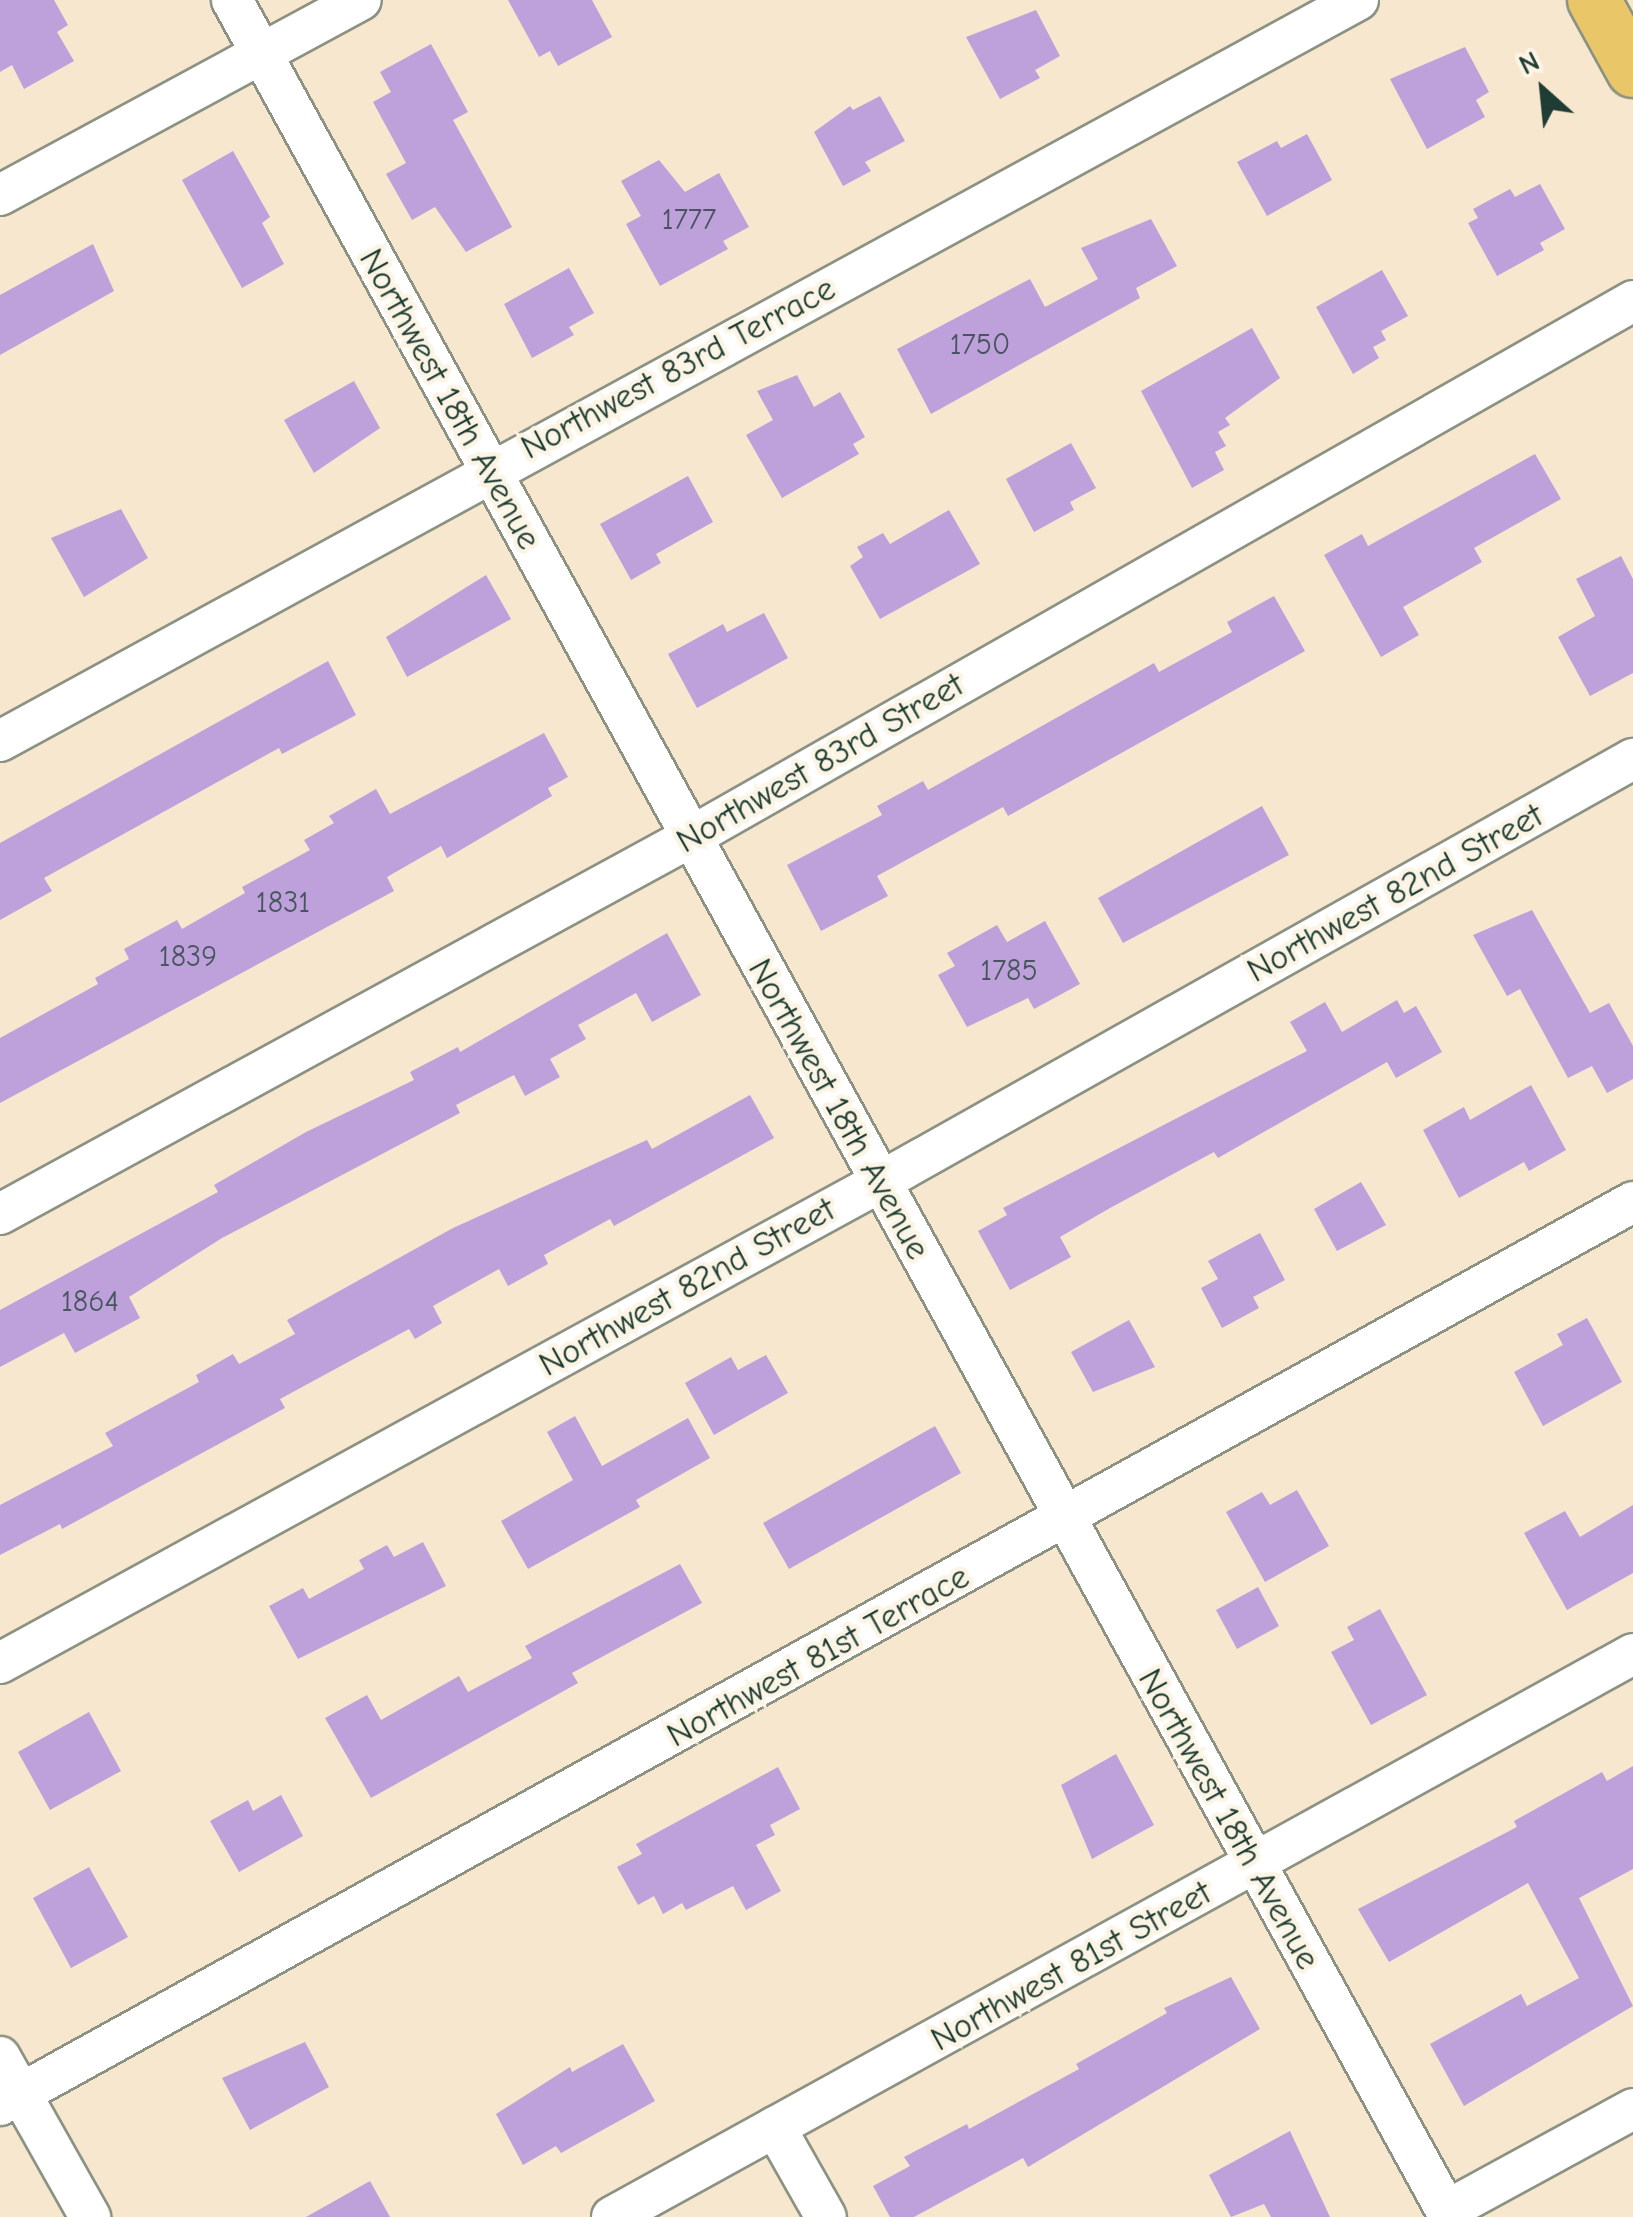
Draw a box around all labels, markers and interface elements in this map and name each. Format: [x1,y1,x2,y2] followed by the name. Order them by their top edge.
[1493,40,1593,140] north arrow
[1514,45,1545,82] text: N
[662,202,716,238] house number: 1777
[350,241,550,557] street label: Northwest 18th Avenue
[514,267,842,469] street label: Northwest 83rd Terrace
[950,327,1010,363] house number: 1750
[669,664,971,862] street label: Northwest 83rd Street
[1240,794,1550,992] street label: Northwest 82nd Street
[256,885,310,921] house number: 1831
[159,939,217,975] house number: 1839
[739,951,939,1267] street label: Northwest 18th Avenue
[980,953,1038,989] house number: 1785
[532,1188,842,1386] street label: Northwest 82nd Street
[61,1284,119,1320] house number: 1864
[660,1555,976,1757] street label: Northwest 81st Terrace
[1129,1661,1329,1977] street label: Northwest 18th Avenue
[923,1871,1219,2061] street label: Northwest 81st Street

